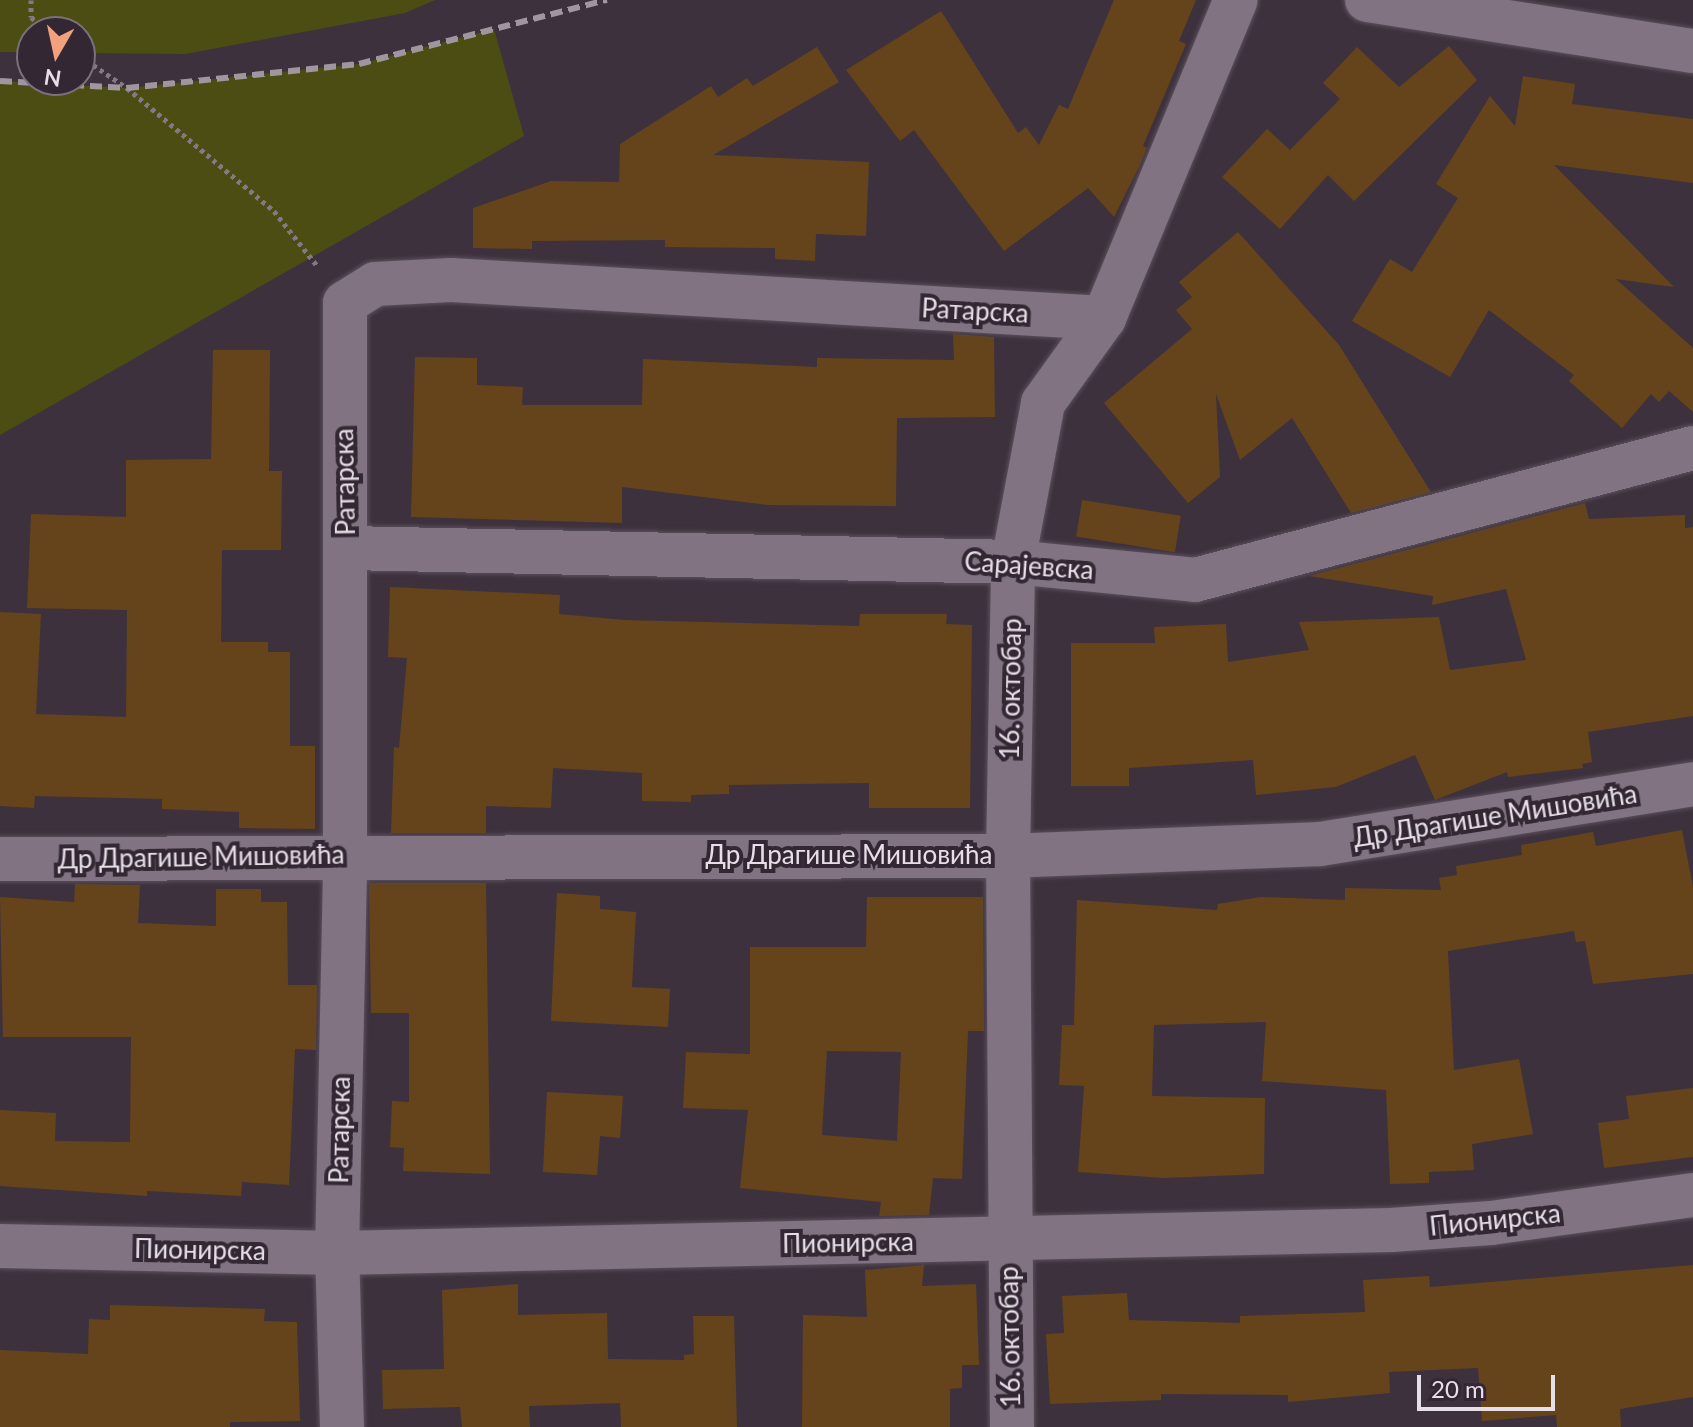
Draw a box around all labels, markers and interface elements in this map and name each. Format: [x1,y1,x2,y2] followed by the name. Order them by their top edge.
[16,16,96,96] north arrow
[42,64,63,93] text: N
[921,293,1029,329] street label: Ратарска
[328,428,362,536] street label: Ратарска
[963,546,1095,586] street label: Сарајевска
[994,618,1028,760] street label: 16. октобар
[1351,778,1639,854] street label: Др Драгише Мишовића
[57,839,345,875] street label: Др Драгише Мишовића
[706,839,992,871] street label: Др Драгише Мишовића
[323,1076,357,1184] street label: Ратарска
[1428,1198,1562,1242] street label: Пионирска
[782,1226,914,1260] street label: Пионирска
[134,1233,266,1267] street label: Пионирска
[993,1266,1027,1408] street label: 16. октобар
[1421,1359,1559,1409] scale bar
[1431,1374,1485,1403] text: 20 m

